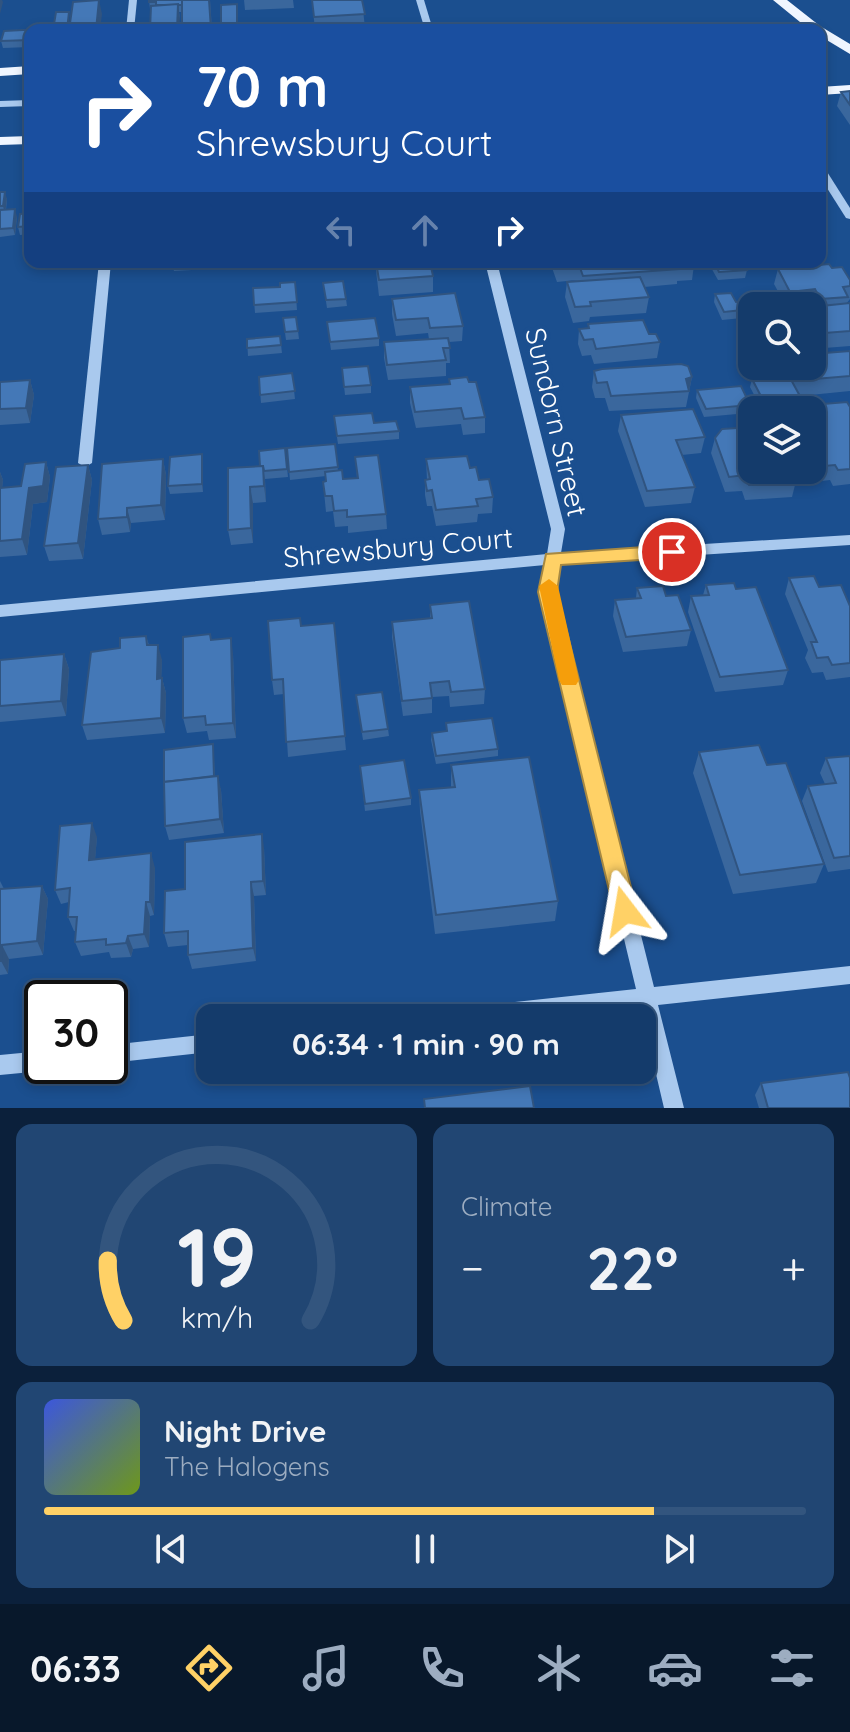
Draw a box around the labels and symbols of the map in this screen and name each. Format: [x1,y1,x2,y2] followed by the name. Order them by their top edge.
[518,324,596,520] street label: Sundorn Street
[638,518,706,586] pin
[282,520,514,574] street label: Shrewsbury Court
[583,869,667,953] position arrow
[24,980,128,1084] speed limit sign: 30

